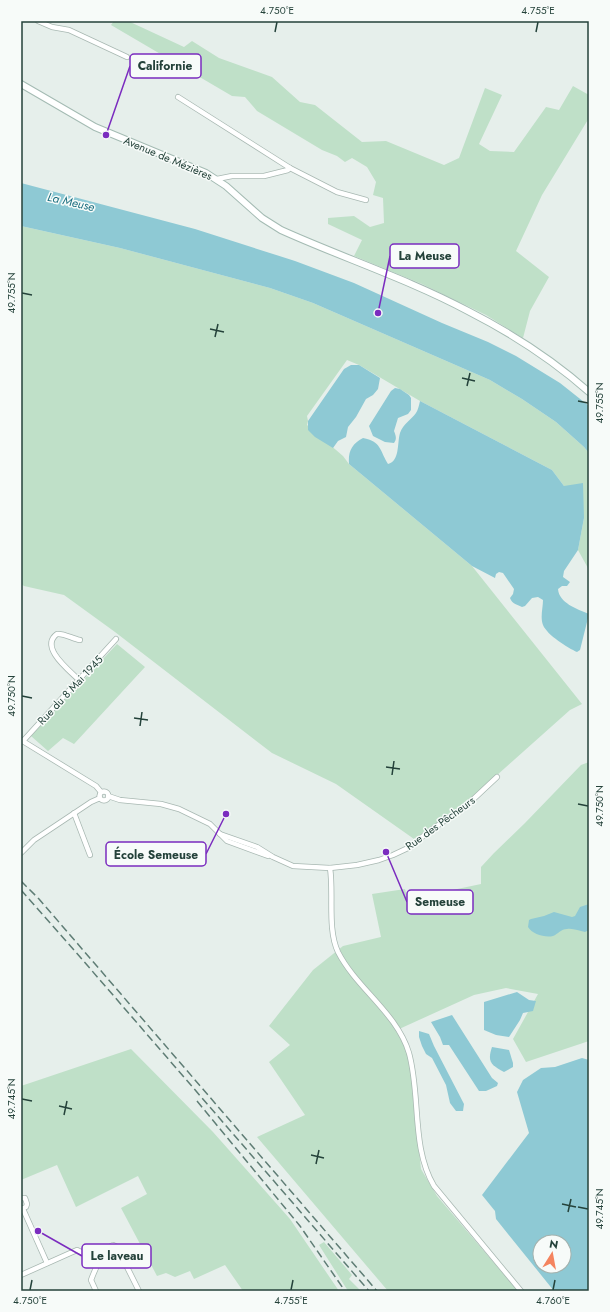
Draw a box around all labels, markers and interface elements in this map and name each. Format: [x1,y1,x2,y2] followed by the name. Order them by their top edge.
[260,3,294,18] text: 4.750°E
[521,3,555,18] text: 4.755°E
[130,54,201,78] callout: Californie
[138,57,192,75] text: Californie
[121,132,215,184] street label: Avenue de Mézières
[46,188,96,216] water label: La Meuse
[390,244,459,268] callout: La Meuse
[398,247,452,265] text: La Meuse
[4,273,19,313] text: 49.755°N
[592,383,607,423] text: 49.755°N
[34,652,106,728] street label: Rue du 8 Mai 1945
[4,675,19,717] text: 49.750°N
[592,785,607,827] text: 49.750°N
[402,792,479,854] street label: Rue des Pêcheurs
[106,842,206,866] callout: École Semeuse
[114,846,198,864] text: École Semeuse
[407,890,473,914] callout: Semeuse
[415,893,465,911] text: Semeuse
[4,1078,19,1120] text: 49.745°N
[592,1188,607,1230] text: 49.745°N
[532,1234,572,1274] north arrow
[548,1235,560,1253] text: N
[82,1244,151,1268] callout: Le laveau
[91,1247,144,1265] text: Le laveau
[13,1293,47,1308] text: 4.750°E
[274,1293,308,1308] text: 4.755°E
[536,1293,570,1308] text: 4.760°E

